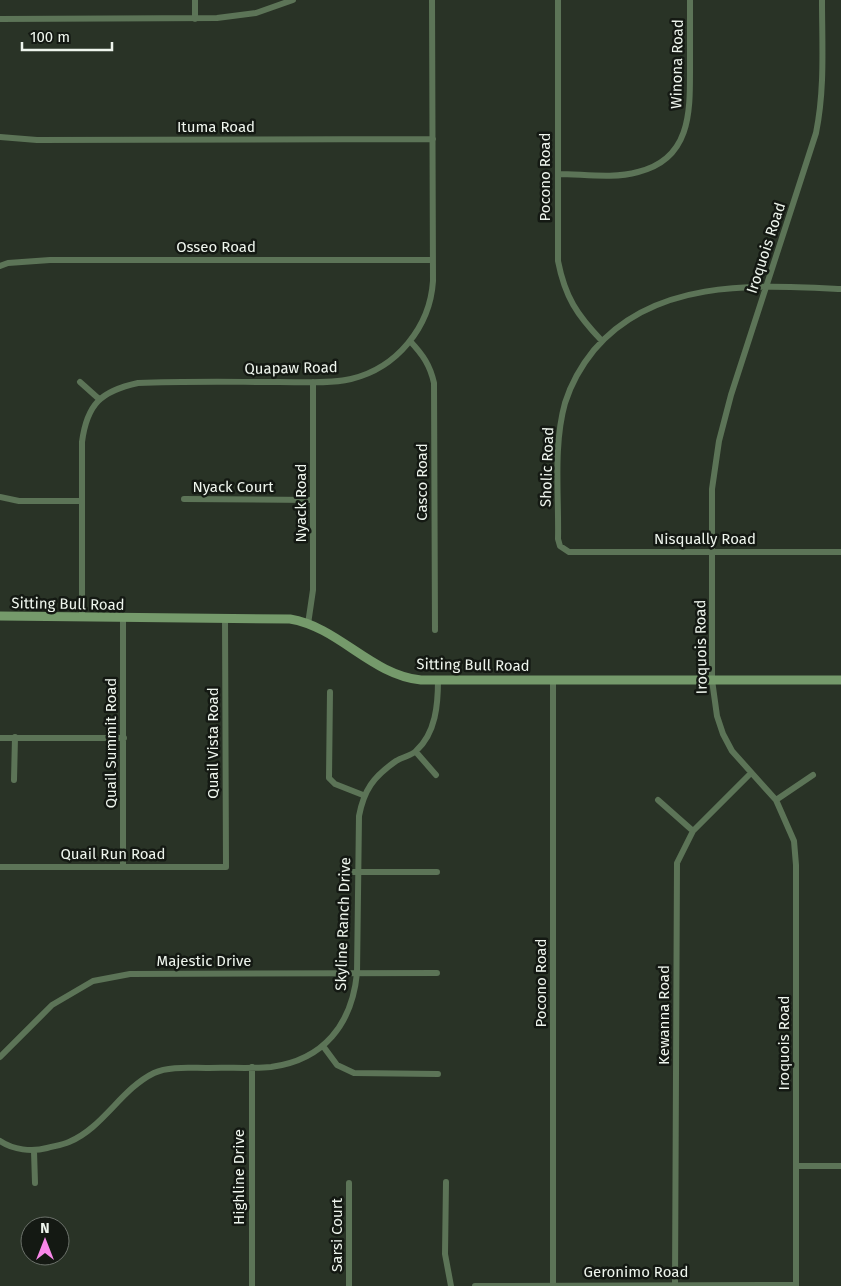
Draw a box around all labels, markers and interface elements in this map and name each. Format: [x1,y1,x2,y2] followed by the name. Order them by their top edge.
[667,19,687,109] street label: Winona Road
[22,20,112,52] scale bar
[30,28,70,46] text: 100 m
[177,118,255,136] street label: Ituma Road
[536,133,554,221] street label: Pocono Road
[743,200,789,296] street label: Iroquois Road
[176,238,256,256] street label: Osseo Road
[244,358,338,378] street label: Quapaw Road
[537,427,557,507] street label: Sholic Road
[413,443,431,521] street label: Casco Road
[292,464,310,542] street label: Nyack Road
[192,478,274,496] street label: Nyack Court
[654,530,756,548] street label: Nisqually Road
[11,594,125,614] street label: Sitting Bull Road
[691,599,711,695] street label: Iroquois Road
[416,655,530,675] street label: Sitting Bull Road
[102,678,120,808] street label: Quail Summit Road
[204,687,222,799] street label: Quail Vista Road
[60,845,166,863] street label: Quail Run Road
[332,857,354,991] street label: Skyline Ranch Drive
[532,939,550,1027] street label: Pocono Road
[156,952,252,970] street label: Majestic Drive
[655,965,673,1065] street label: Kewanna Road
[775,996,793,1090] street label: Iroquois Road
[230,1129,248,1225] street label: Highline Drive
[328,1197,346,1272] street label: Sarsi Court
[20,1216,70,1266] north arrow
[40,1220,50,1237] text: N
[584,1263,688,1281] street label: Geronimo Road

